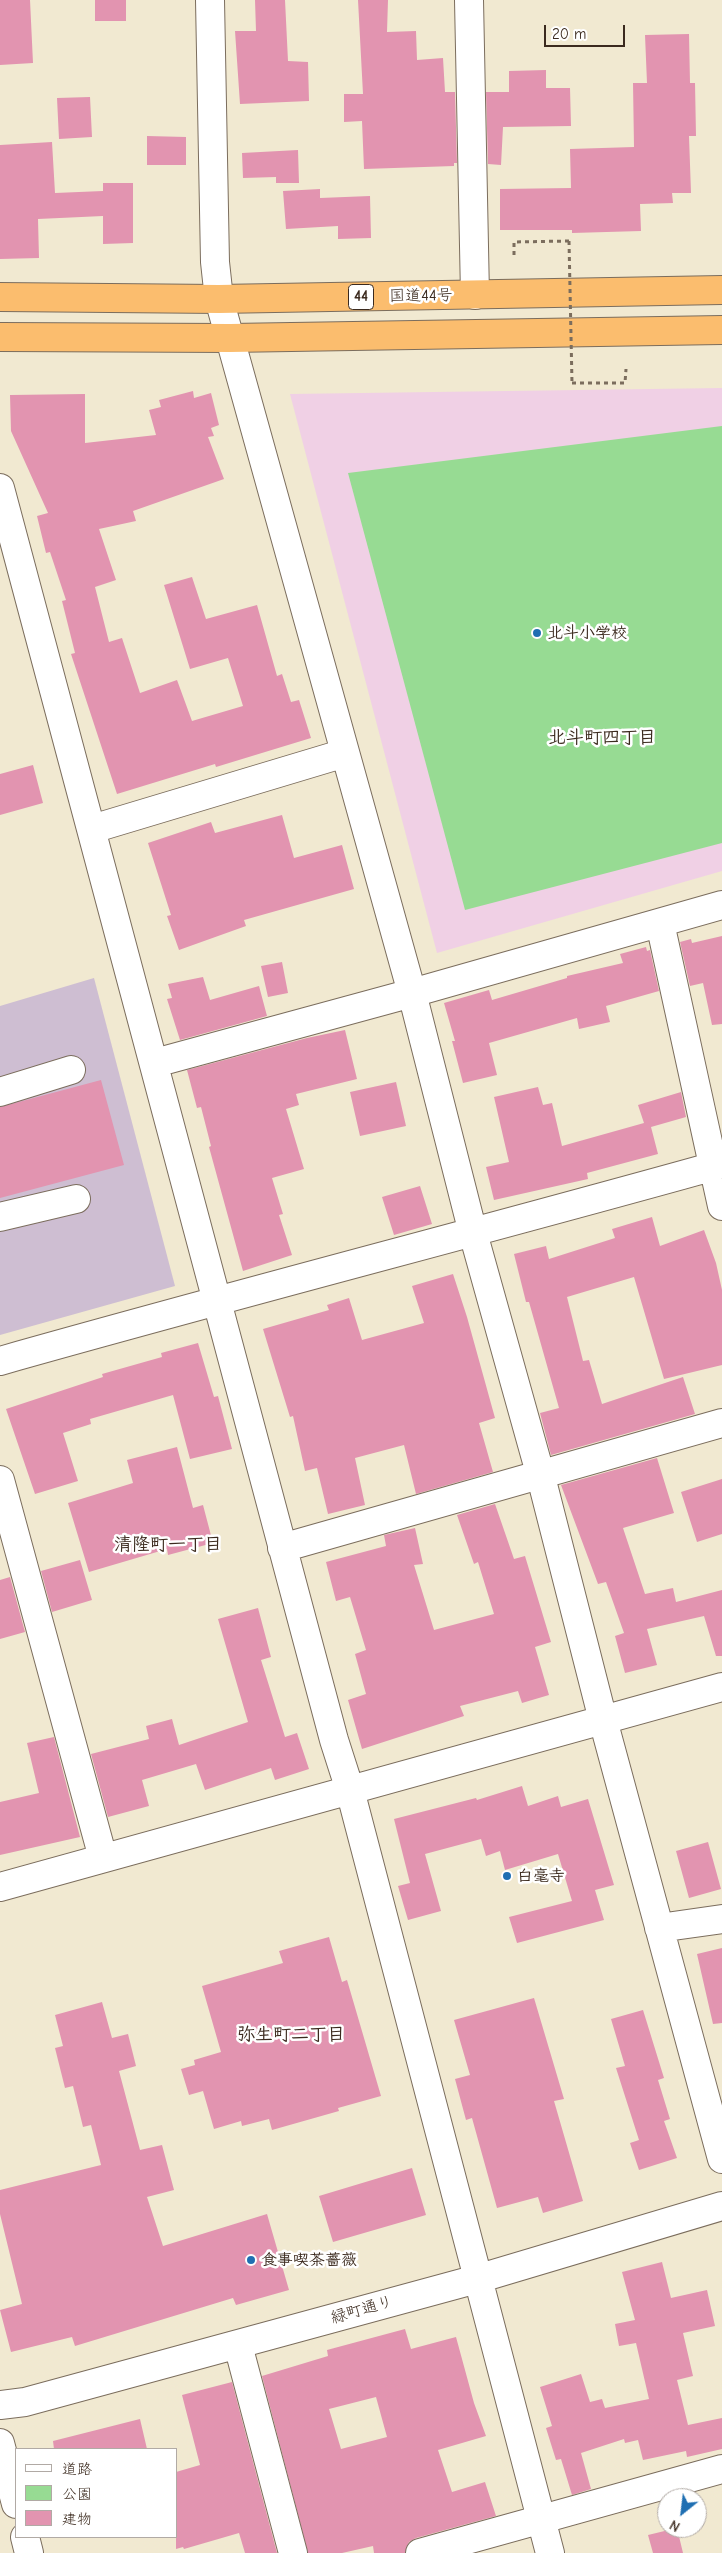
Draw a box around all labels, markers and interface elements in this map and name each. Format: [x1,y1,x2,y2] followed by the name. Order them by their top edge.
[547,15,628,47] scale bar
[552,25,586,43] text: 20 m
[348,284,374,310] road number: 44
[389,286,453,306] street label: 国道44号
[547,623,627,643] place label: 北斗小学校
[531,627,543,639] marker: 北斗小学校
[548,727,656,749] district label: 北斗町四丁目
[114,1534,222,1556] district label: 清隆町一丁目
[517,1866,565,1886] place label: 白毫寺
[501,1870,513,1882] marker: 白毫寺
[237,2024,345,2046] district label: 弥生町二丁目
[261,2250,357,2270] place label: 食事喫茶薔薇
[245,2254,257,2266] marker: 食事喫茶薔薇
[329,2292,395,2328] street label: 緑町通り
[15,2448,178,2538] legend
[62,2460,92,2478] text: 道路
[62,2485,92,2503] text: 公園
[657,2488,707,2538] north arrow
[62,2510,92,2528] text: 建物
[667,2516,683,2535] text: N

